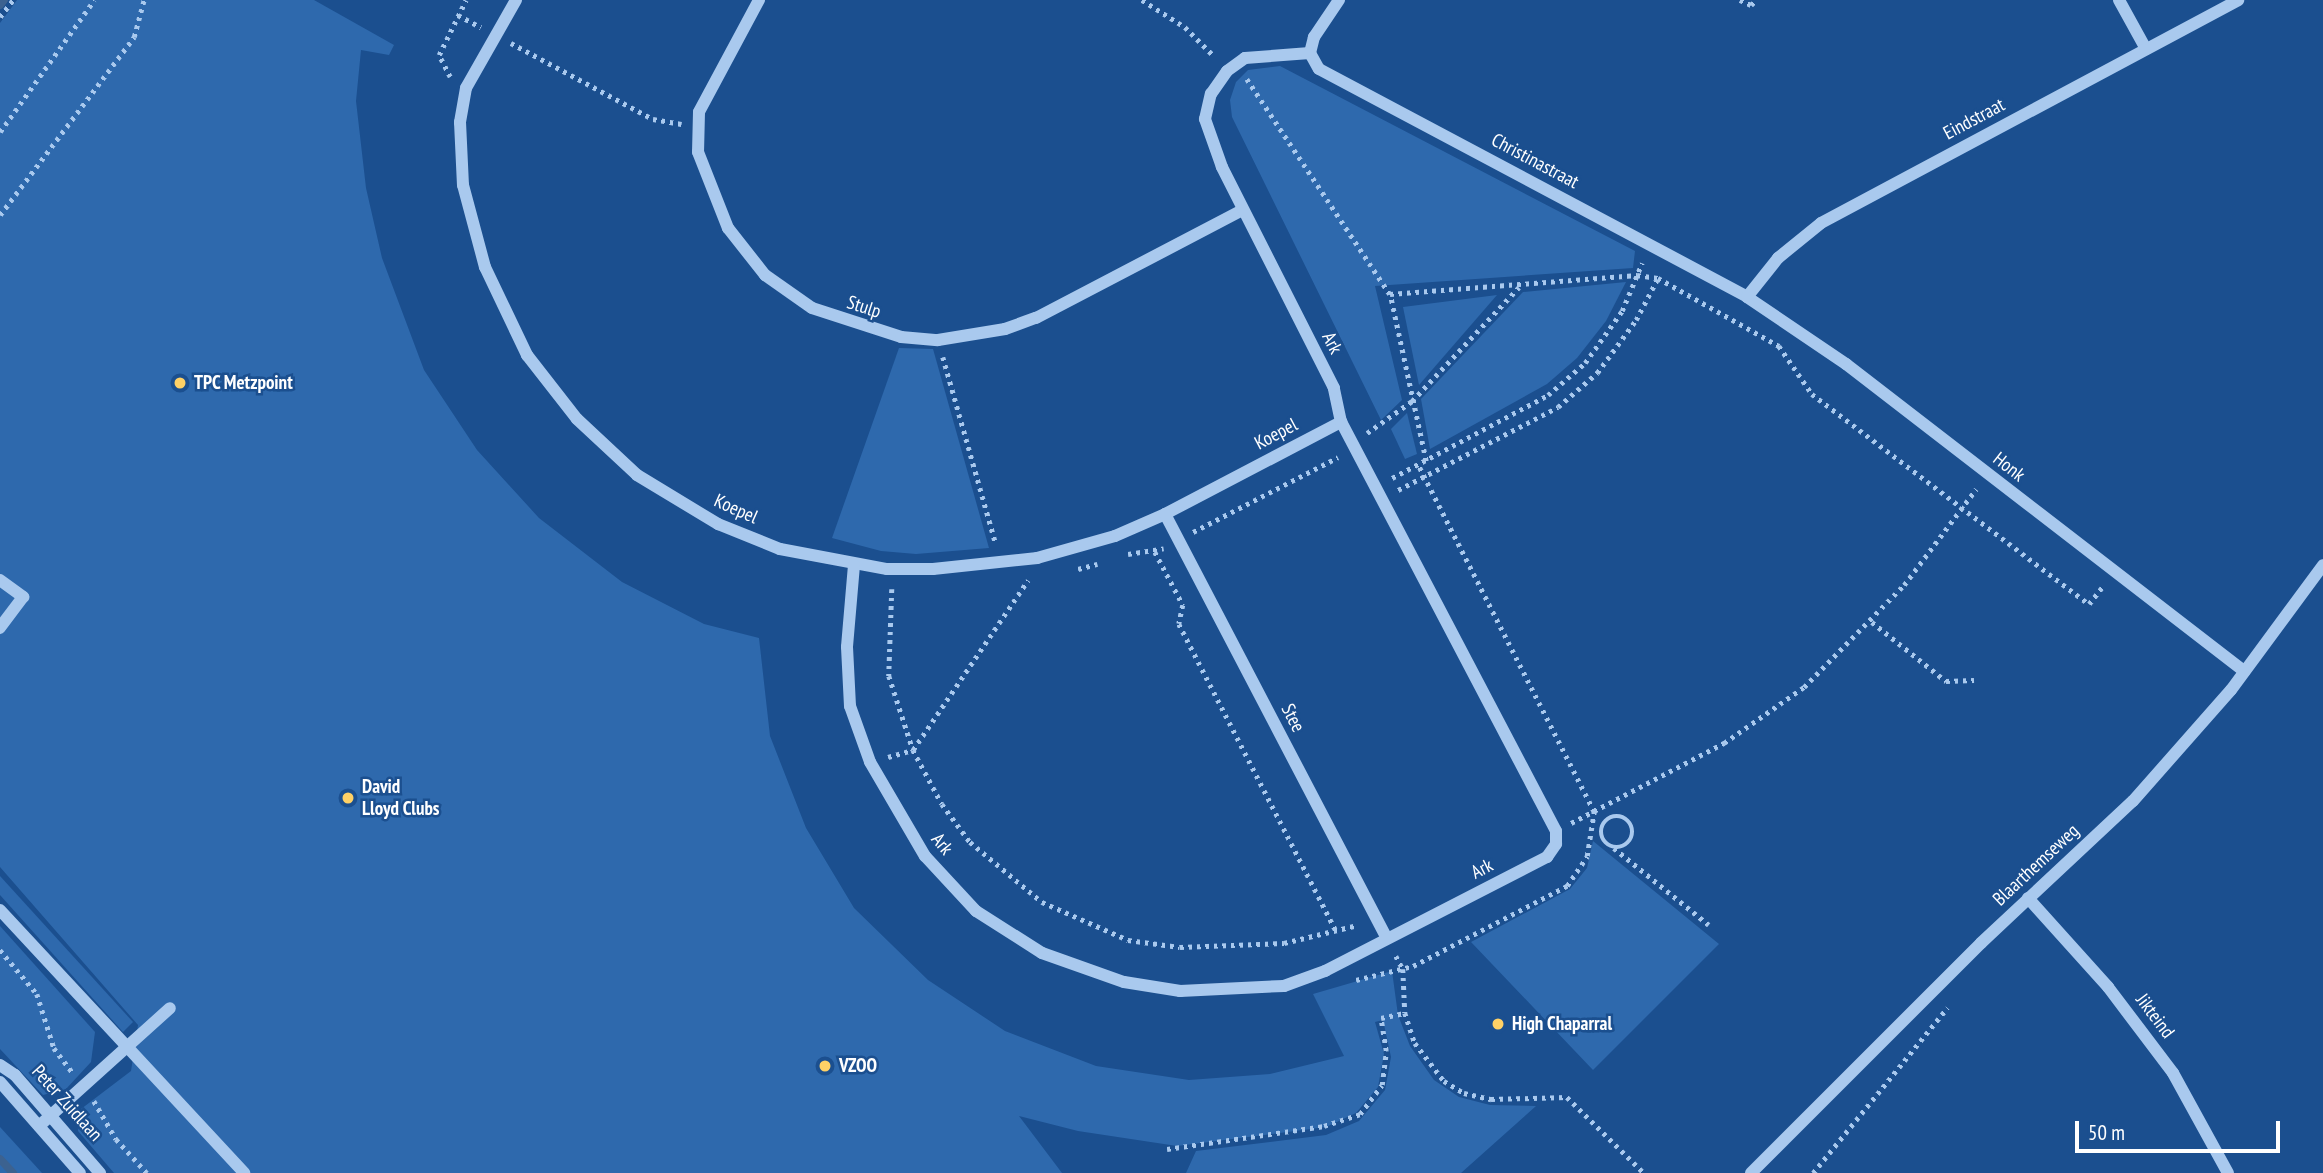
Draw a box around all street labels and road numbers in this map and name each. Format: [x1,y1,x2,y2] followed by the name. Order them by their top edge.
[1939,93,2009,145] street label: Eindstraat
[1488,129,1582,193] street label: Christinastraat
[844,291,884,323] street label: Stulp
[1317,328,1347,358] street label: Ark
[1251,413,1301,455] street label: Koepel
[1989,448,2029,486] street label: Honk
[711,489,761,529] street label: Koepel
[1276,700,1310,736] street label: Stee
[1988,819,2084,911] street label: Blaarthemseweg
[926,828,958,860] street label: Ark
[1467,854,1497,884] street label: Ark
[2131,989,2179,1043] street label: Jikteind
[27,1060,107,1146] street label: Peter Zuidlaan

